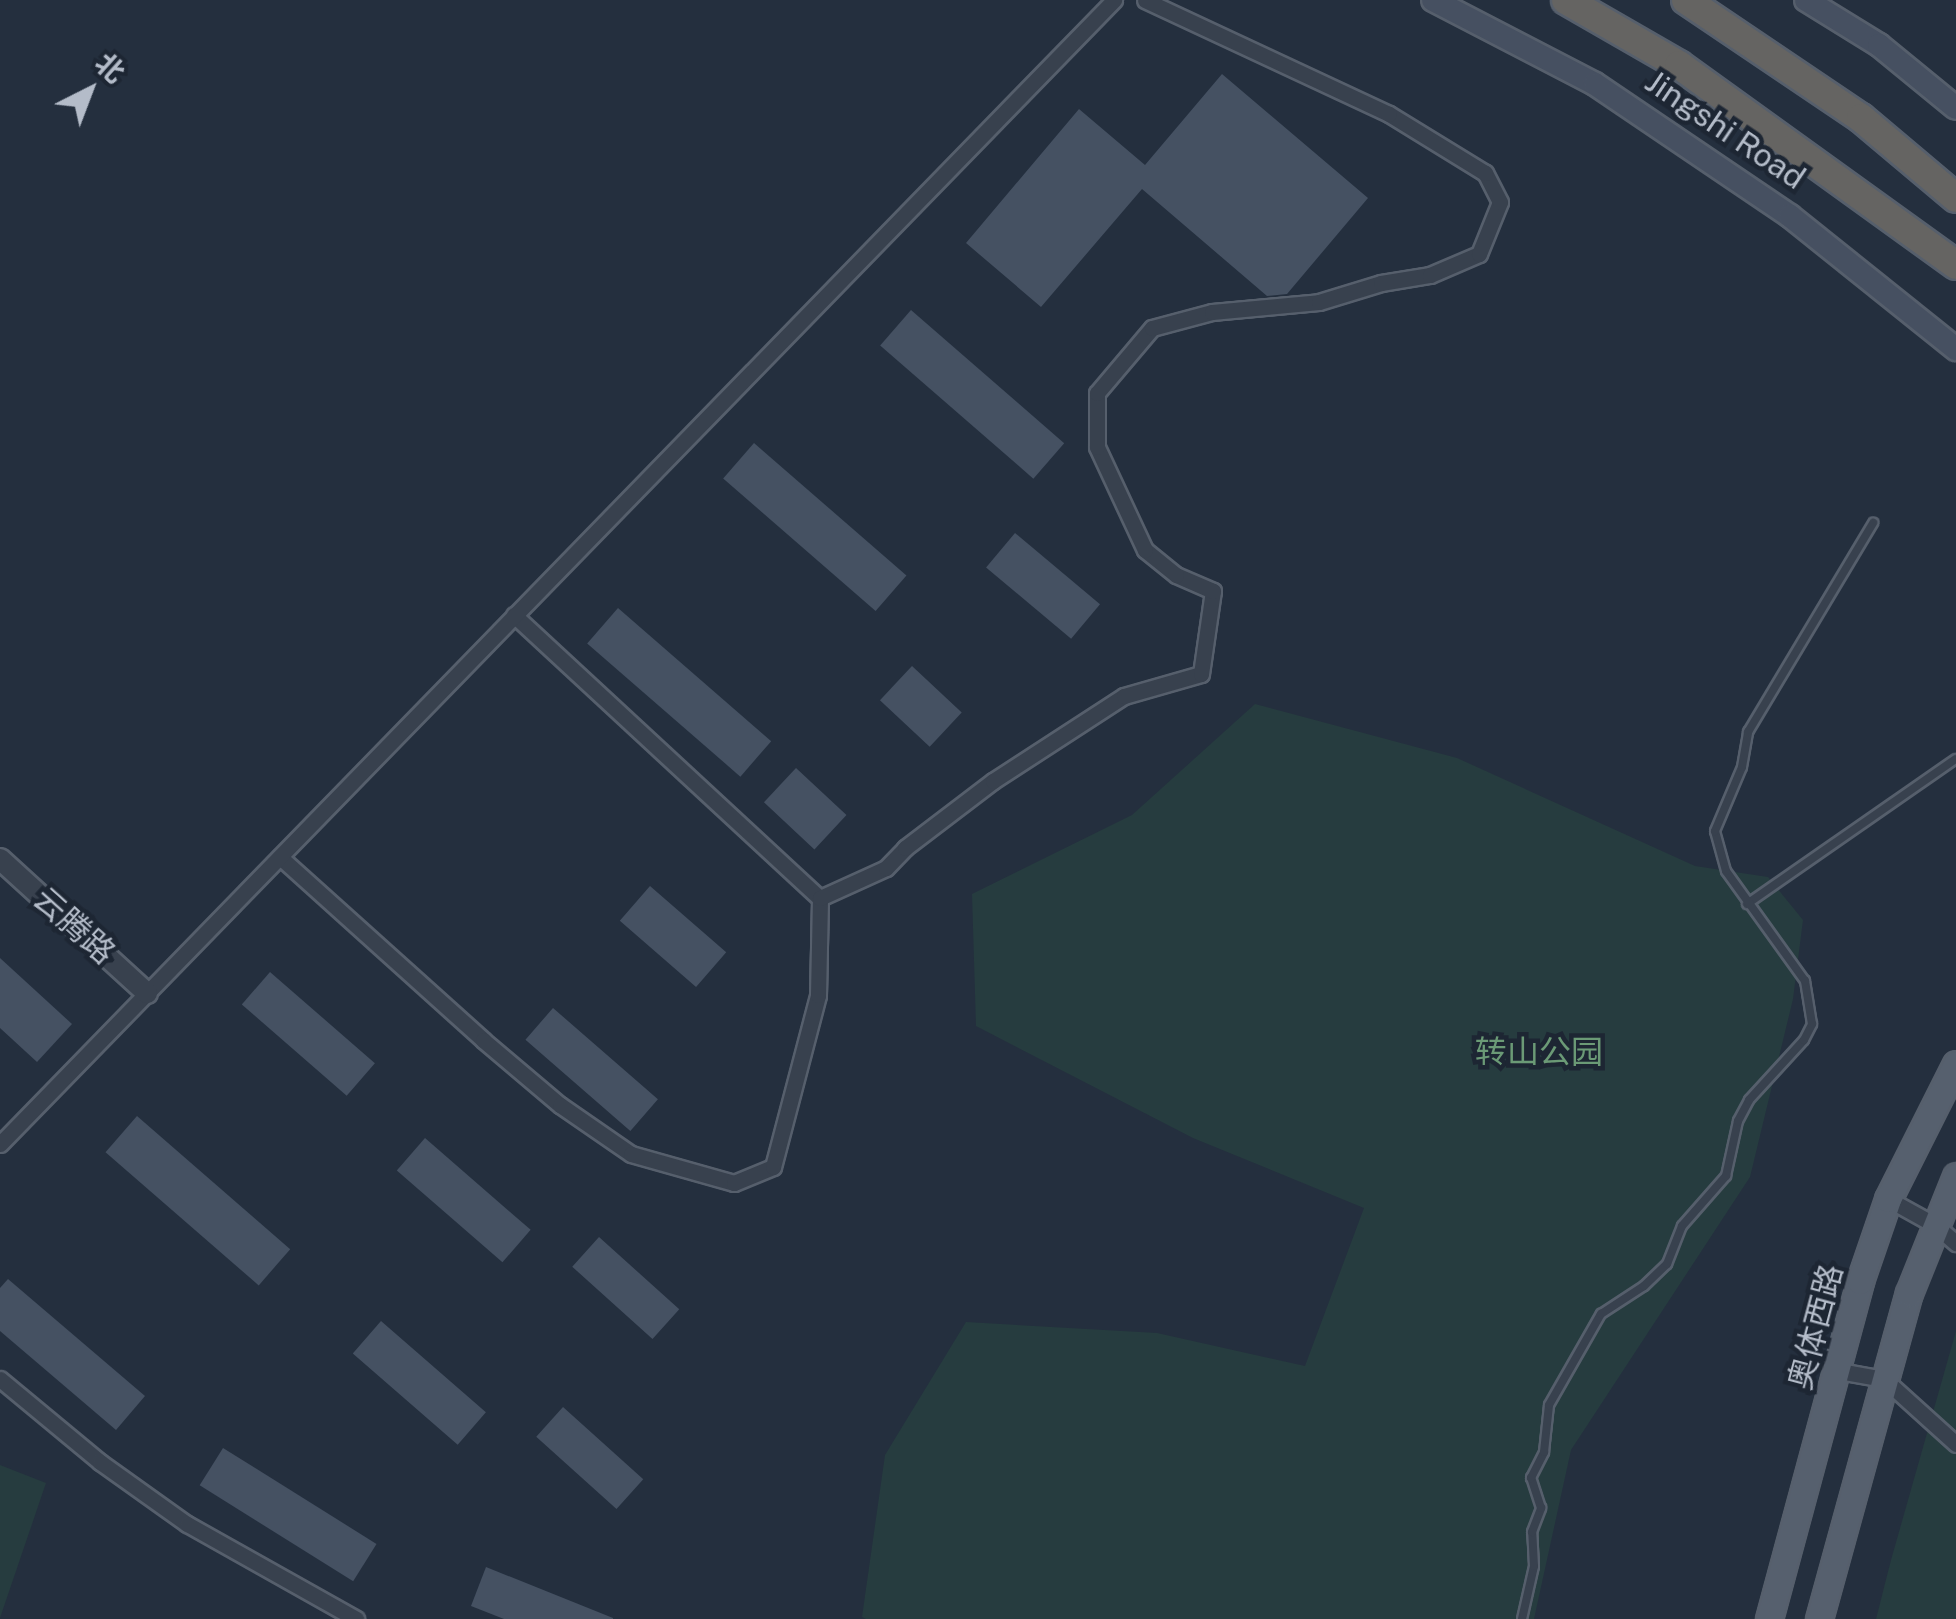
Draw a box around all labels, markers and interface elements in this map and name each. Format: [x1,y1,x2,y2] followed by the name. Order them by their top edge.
[40,40,140,140] north arrow
[89,46,132,89] text: 北
[1638,63,1812,197] street label: Jingshi Road
[25,880,123,972] street label: 云腾路
[1475,1033,1603,1071] park label: 转山公园
[1781,1260,1851,1394] street label: 奥体西路

